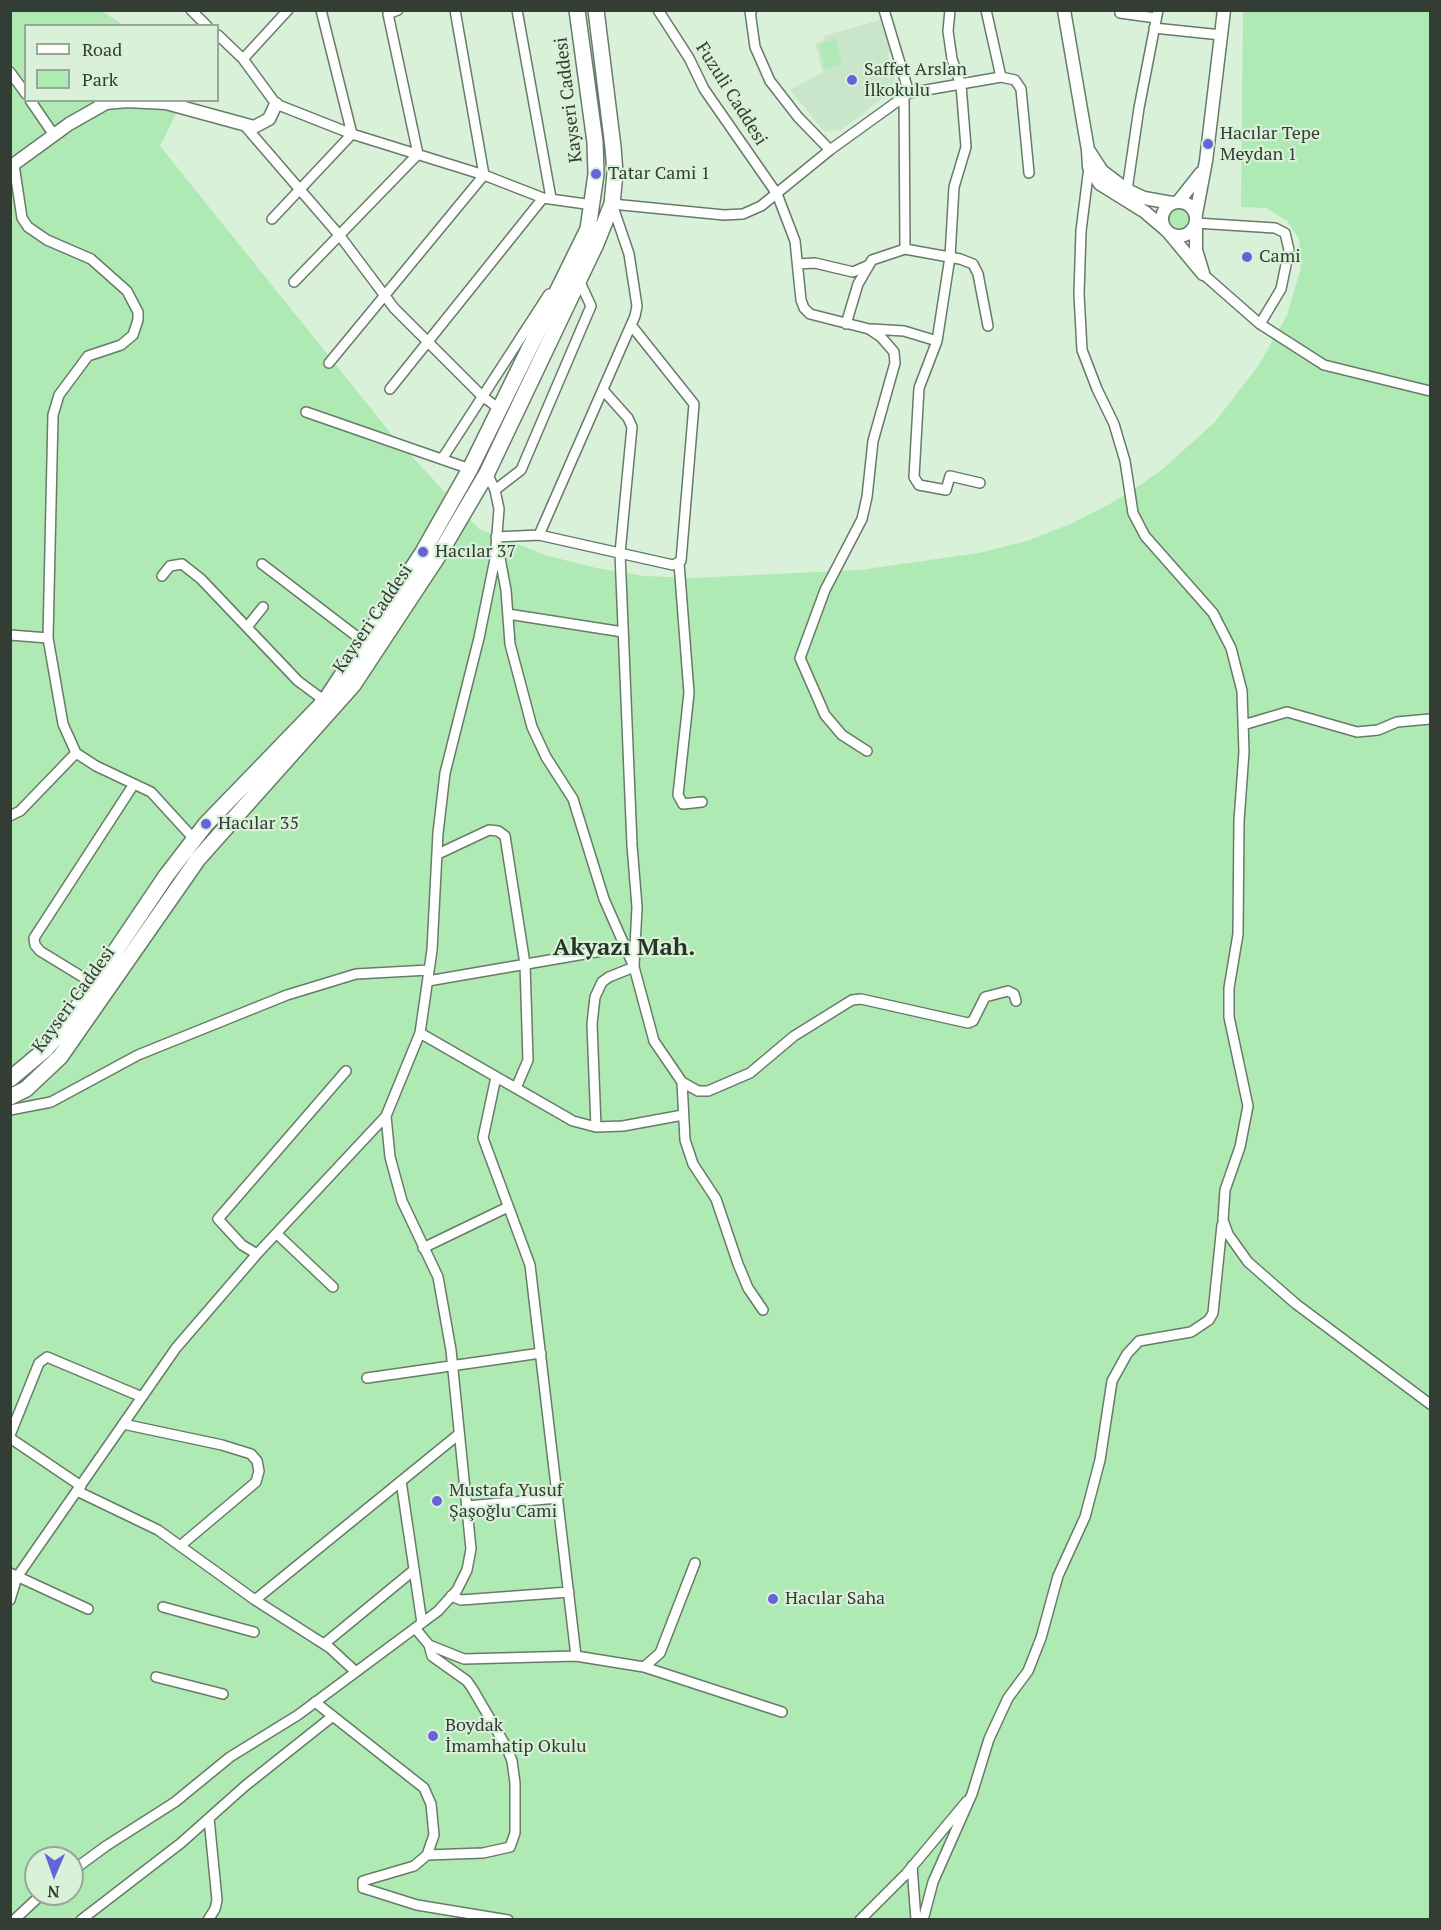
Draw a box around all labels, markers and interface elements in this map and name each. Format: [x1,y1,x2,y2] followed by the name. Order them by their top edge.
[24,24,219,102] legend
[551,36,587,164] street label: Kayseri Caddesi
[82,37,122,61] text: Road
[691,39,771,149] street label: Fuzuli Caddesi
[864,59,967,101] place label: Saffet Arslan İlkokulu
[82,67,118,91] text: Park
[845,73,859,87] marker: Saffet Arslan İlkokulu
[1220,123,1320,166] place label: Hacılar Tepe Meydan 1
[1201,137,1215,151] marker: Hacılar Tepe Meydan 1
[608,163,710,185] place label: Tatar Cami 1
[589,167,603,181] marker: Tatar Cami 1
[1259,246,1301,268] place label: Cami
[1240,250,1254,264] marker: Cami
[435,541,516,563] place label: Hacılar 37
[416,545,430,559] marker: Hacılar 37
[329,561,417,677] street label: Kayseri Caddesi
[218,813,299,835] place label: Hacılar 35
[199,817,213,831] marker: Hacılar 35
[553,934,695,962] district label: Akyazı Mah.
[28,943,120,1057] street label: Kayseri Caddesi
[449,1480,563,1522] place label: Mustafa Yusuf Şaşoğlu Cami
[430,1494,444,1508] marker: Mustafa Yusuf Şaşoğlu Cami
[785,1588,885,1610] place label: Hacılar Saha
[766,1592,780,1606] marker: Hacılar Saha
[445,1715,586,1758] place label: Boydak İmamhatip Okulu
[426,1729,440,1743] marker: Boydak İmamhatip Okulu
[24,1846,84,1906] north arrow
[47,1881,60,1903] text: N

